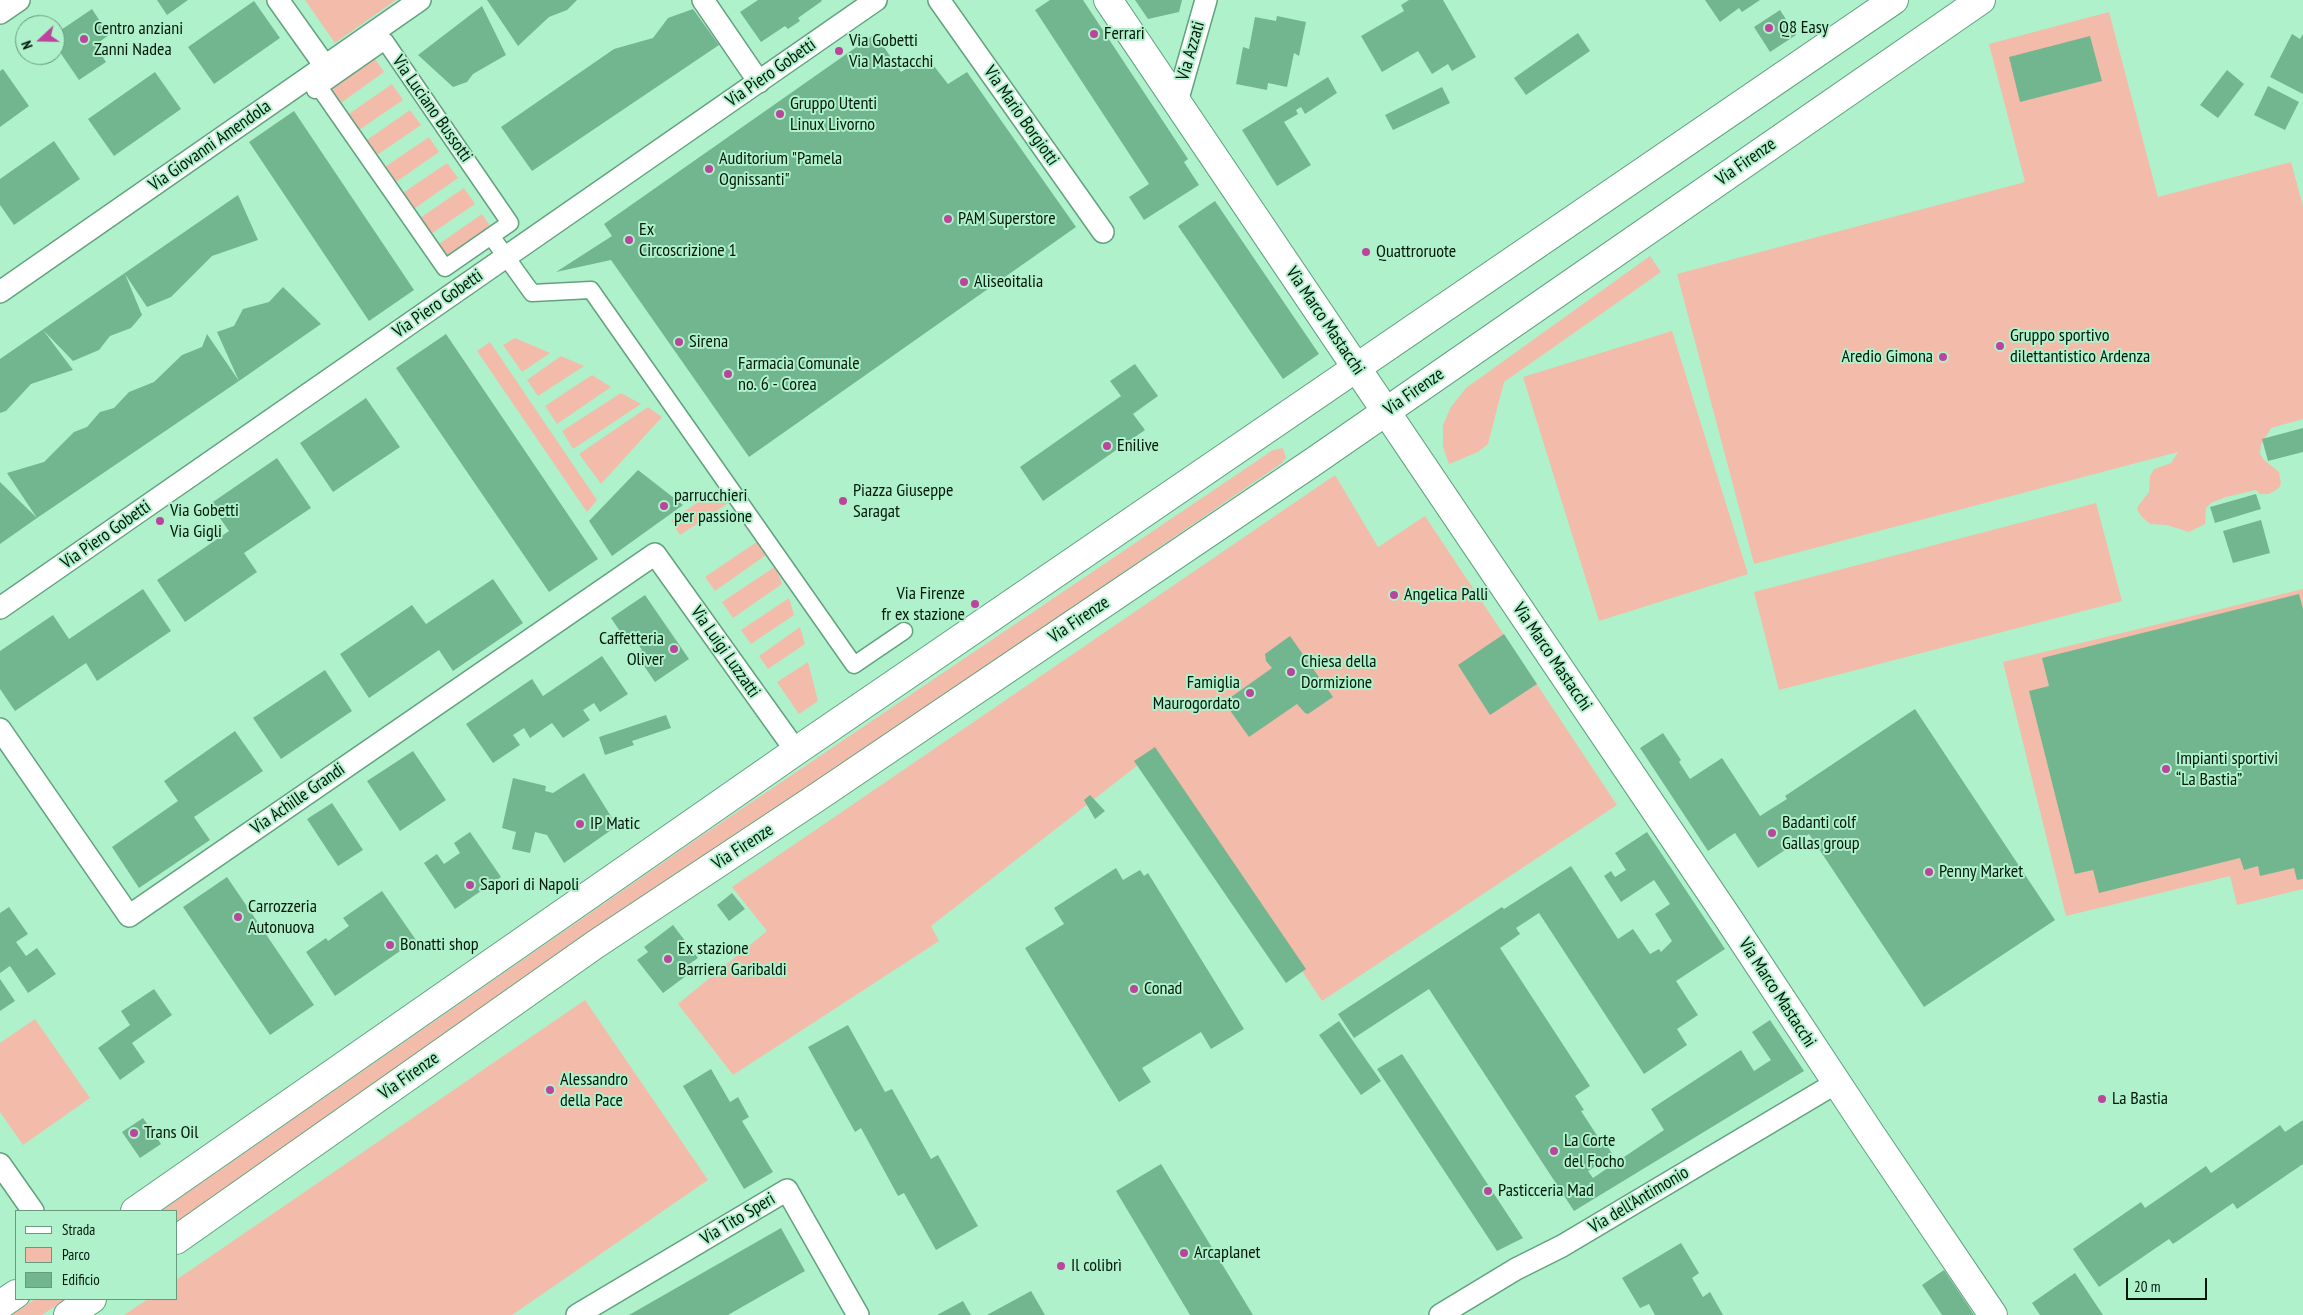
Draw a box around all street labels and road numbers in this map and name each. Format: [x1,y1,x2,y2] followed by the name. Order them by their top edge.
[1172,19,1210,83] street label: Via Azzati
[722,34,820,112] street label: Via Piero Gobetti
[387,51,477,167] street label: Via Luciano Bussotti
[979,62,1063,170] street label: Via Mario Borgiotti
[145,96,275,196] street label: Via Giovanni Amendola
[1712,133,1780,191] street label: Via Firenze
[1281,263,1369,379] street label: Via Marco Mastacchi
[389,265,487,343] street label: Via Piero Gobetti
[1380,363,1448,421] street label: Via Firenze
[57,496,155,574] street label: Via Piero Gobetti
[1045,592,1113,648] street label: Via Firenze
[1508,599,1596,715] street label: Via Marco Mastacchi
[686,602,764,702] street label: Via Luigi Luzzatti
[247,759,349,839] street label: Via Achille Grandi
[708,819,778,875] street label: Via Firenze
[1734,934,1820,1052] street label: Via Marco Mastacchi
[375,1047,443,1105] street label: Via Firenze
[1585,1162,1693,1238] street label: Via dell'Antimonio
[697,1188,779,1250] street label: Via Tito Speri

